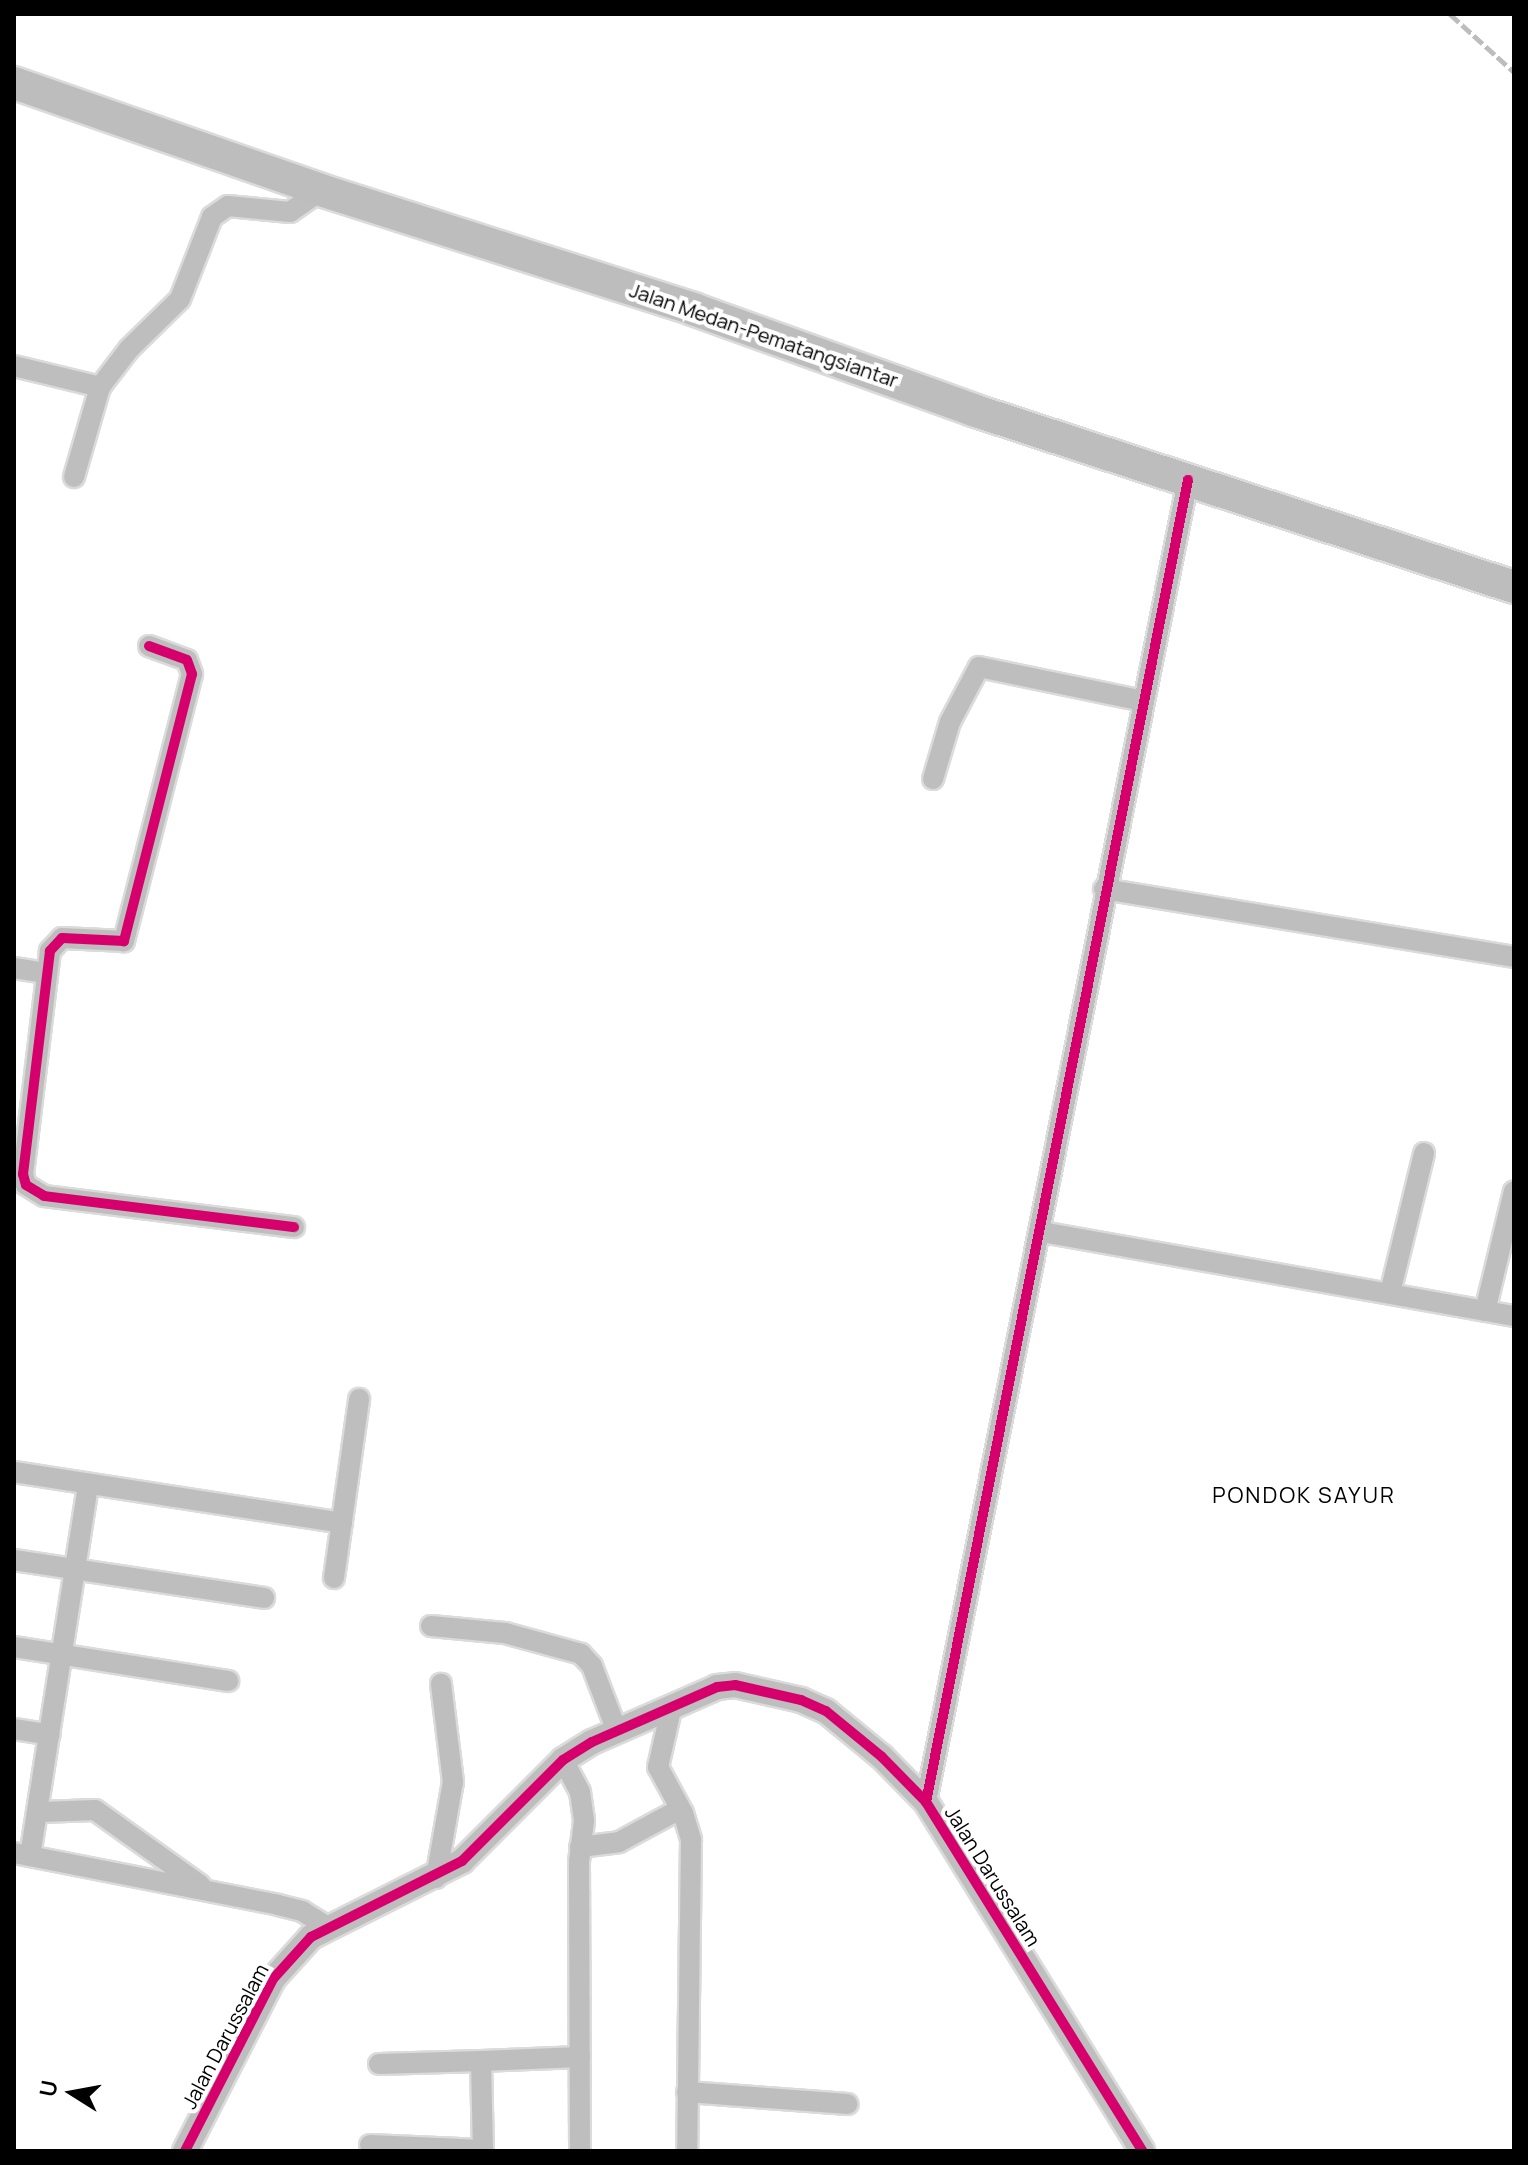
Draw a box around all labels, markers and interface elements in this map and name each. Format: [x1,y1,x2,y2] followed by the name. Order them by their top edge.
[626,278,902,392] street label: Jalan Medan-Pematangsiantar
[1212,1483,1396,1509] district label: PONDOK SAYUR
[940,1802,1046,1950] street label: Jalan Darussalam
[177,1960,273,2112] street label: Jalan Darussalam
[32,2053,112,2133] north arrow
[32,2078,65,2099] text: U

